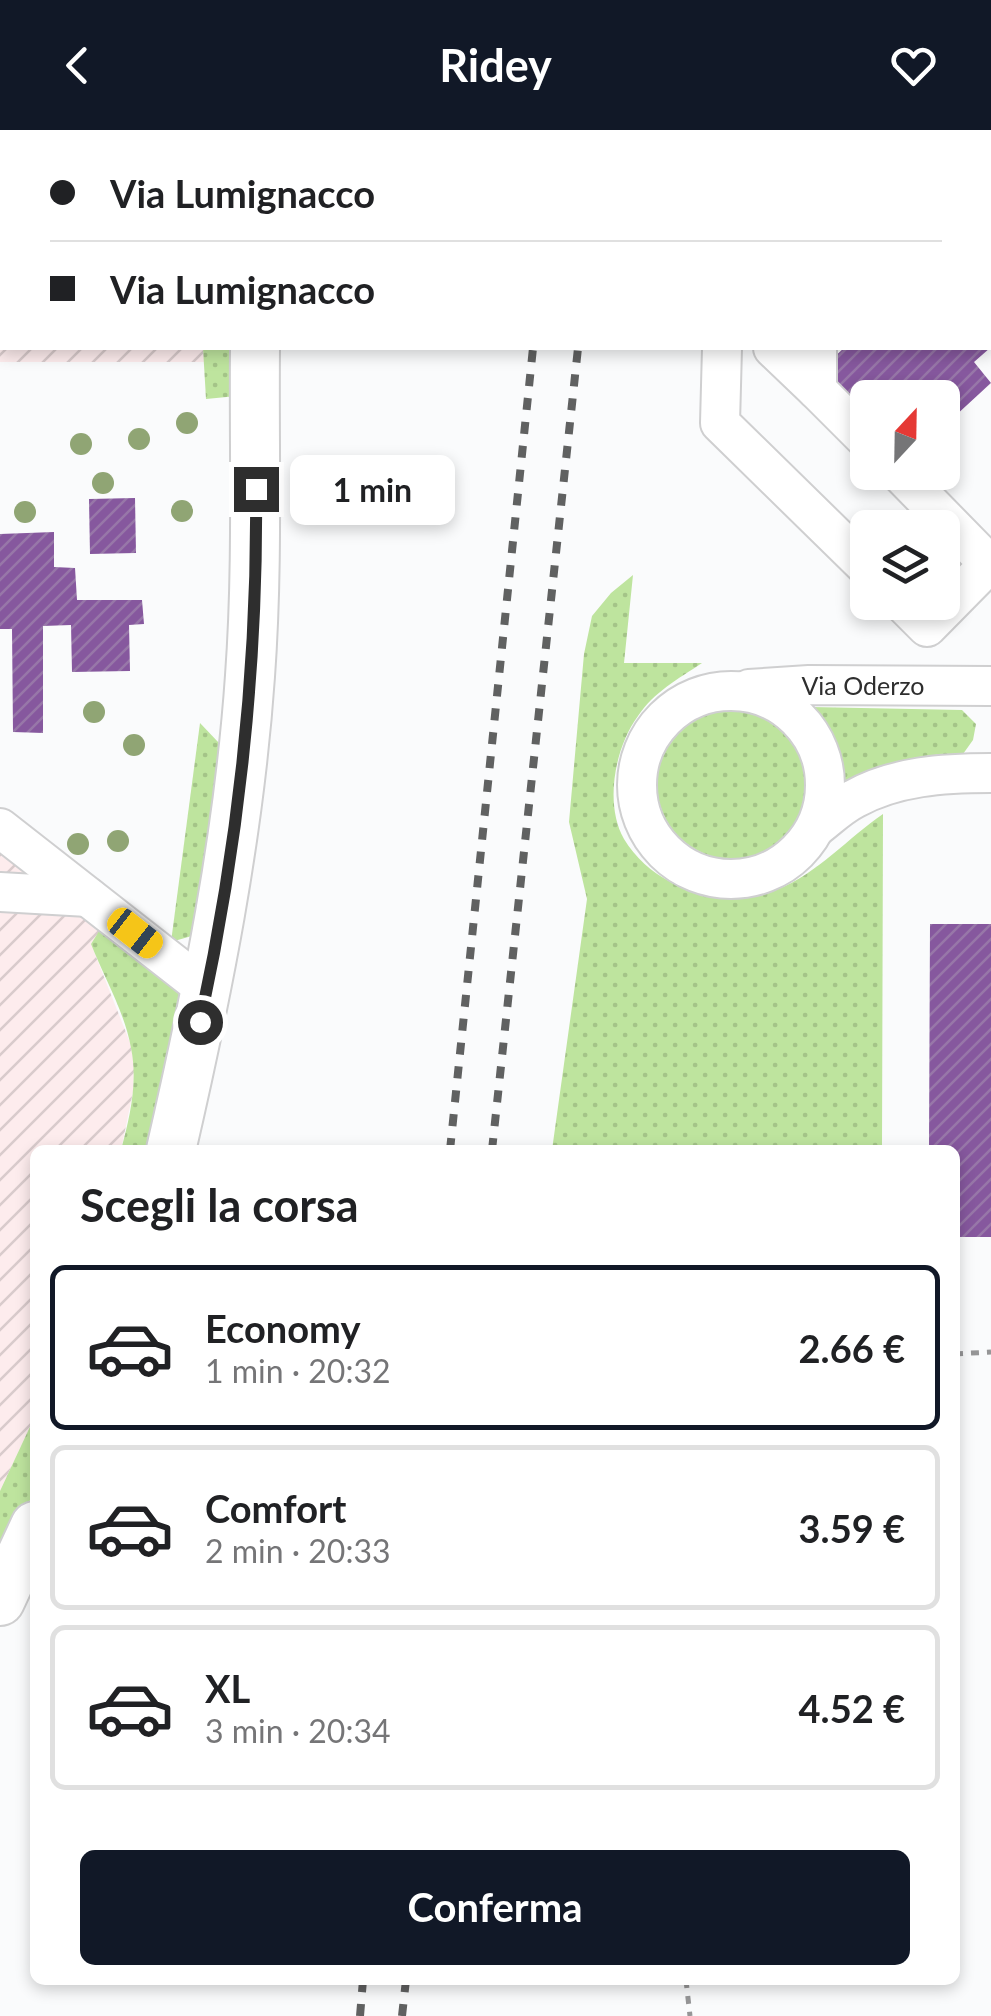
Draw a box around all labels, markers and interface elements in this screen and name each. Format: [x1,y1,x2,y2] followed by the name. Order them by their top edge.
[50,38,105,93] icon: back
[439,38,552,92] text: Ridey
[886,38,941,93] icon: heart
[110,170,375,216] text: Via Lumignacco
[110,266,375,312] text: Via Lumignacco
[850,380,960,490] north arrow
[850,380,960,620] map controls
[291,454,456,524] callout: 1 min
[234,467,279,512] route end
[333,470,412,509] text: 1 min
[850,510,960,620] button: layers
[801,670,925,700] street label: Via Oderzo
[102,903,168,963] car
[178,1000,223,1045] route start
[80,1178,359,1232] text: Scegli la corsa
[85,1303,175,1393] icon: car
[205,1305,360,1351] text: Economy
[799,1325,905,1371] text: 2.66 €
[205,1351,391,1390] text: 1 min · 20:32
[85,1483,175,1573] icon: car
[205,1485,346,1531] text: Comfort
[799,1505,905,1551] text: 3.59 €
[205,1531,391,1570] text: 2 min · 20:33
[85,1663,175,1753] icon: car
[205,1665,250,1711] text: XL
[799,1685,905,1731] text: 4.52 €
[205,1711,391,1750] text: 3 min · 20:34
[80,1850,910,1965] button: Conferma

